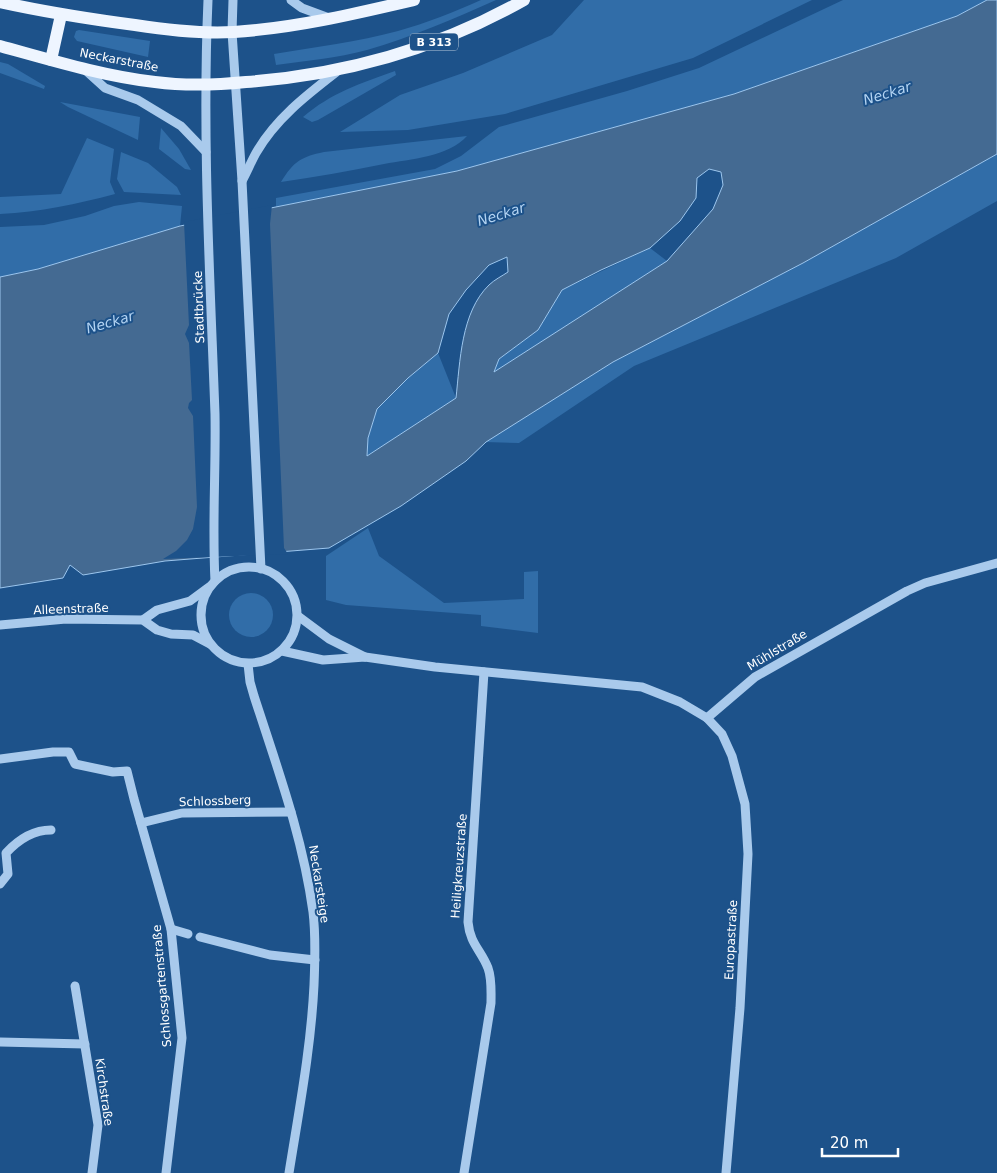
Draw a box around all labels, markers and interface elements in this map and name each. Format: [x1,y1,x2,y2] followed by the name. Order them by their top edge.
[410,34,458,51] road number: B 313
[78,45,160,75] street label: Neckarstraße
[861,78,914,108] water label: Neckar
[475,199,528,229] water label: Neckar
[191,270,207,344] street label: Stadtbrücke
[84,307,137,336] water label: Neckar
[33,601,109,617] street label: Alleenstraße
[745,627,809,673] street label: Mühlstraße
[179,793,251,809] street label: Schlossberg
[448,813,470,919] street label: Heiligkreuzstraße
[306,844,332,924] street label: Neckarsteige
[722,900,740,980] street label: Europastraße
[150,924,174,1048] street label: Schlossgartenstraße
[92,1057,116,1127] street label: Kirchstraße
[822,1126,898,1158] scale bar
[830,1134,868,1152] text: 20 m

